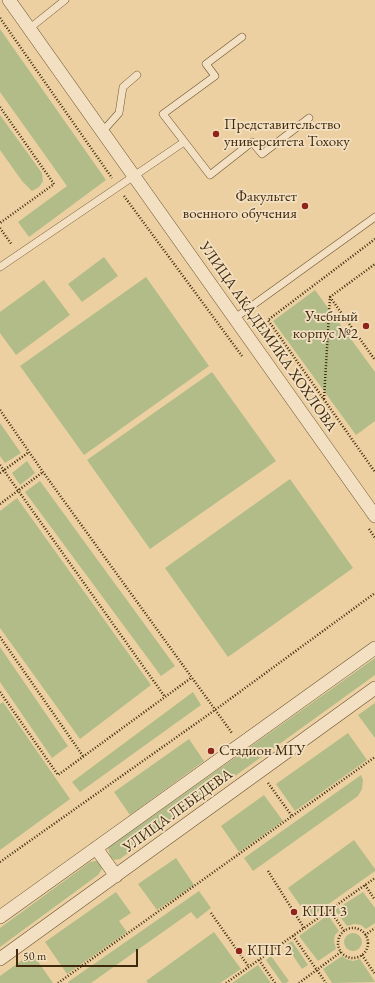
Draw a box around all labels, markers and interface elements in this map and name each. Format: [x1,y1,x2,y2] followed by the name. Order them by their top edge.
[224,116,350,151] place label: Представительство университета Тохоку
[211,129,221,139] marker: Представительство университета Тохоку
[183,188,297,223] place label: Факультет военного обучения
[300,201,310,211] marker: Факультет военного обучения
[195,239,341,435] street label: УЛИЦА АКАДЕМИКА ХОХЛОВА
[293,308,358,343] place label: Учебный корпус №2
[361,321,371,331] marker: Учебный корпус №2
[219,742,306,760] place label: Стадион МГУ
[206,746,216,756] marker: Стадион МГУ
[120,765,236,857] street label: УЛИЦА ЛЕБЕДЕВА
[302,903,347,921] place label: КПП 3
[289,907,299,917] marker: КПП 3
[18,941,140,967] scale bar
[247,942,292,960] place label: КПП 2
[234,946,244,956] marker: КПП 2
[23,948,46,964] text: 50 m

